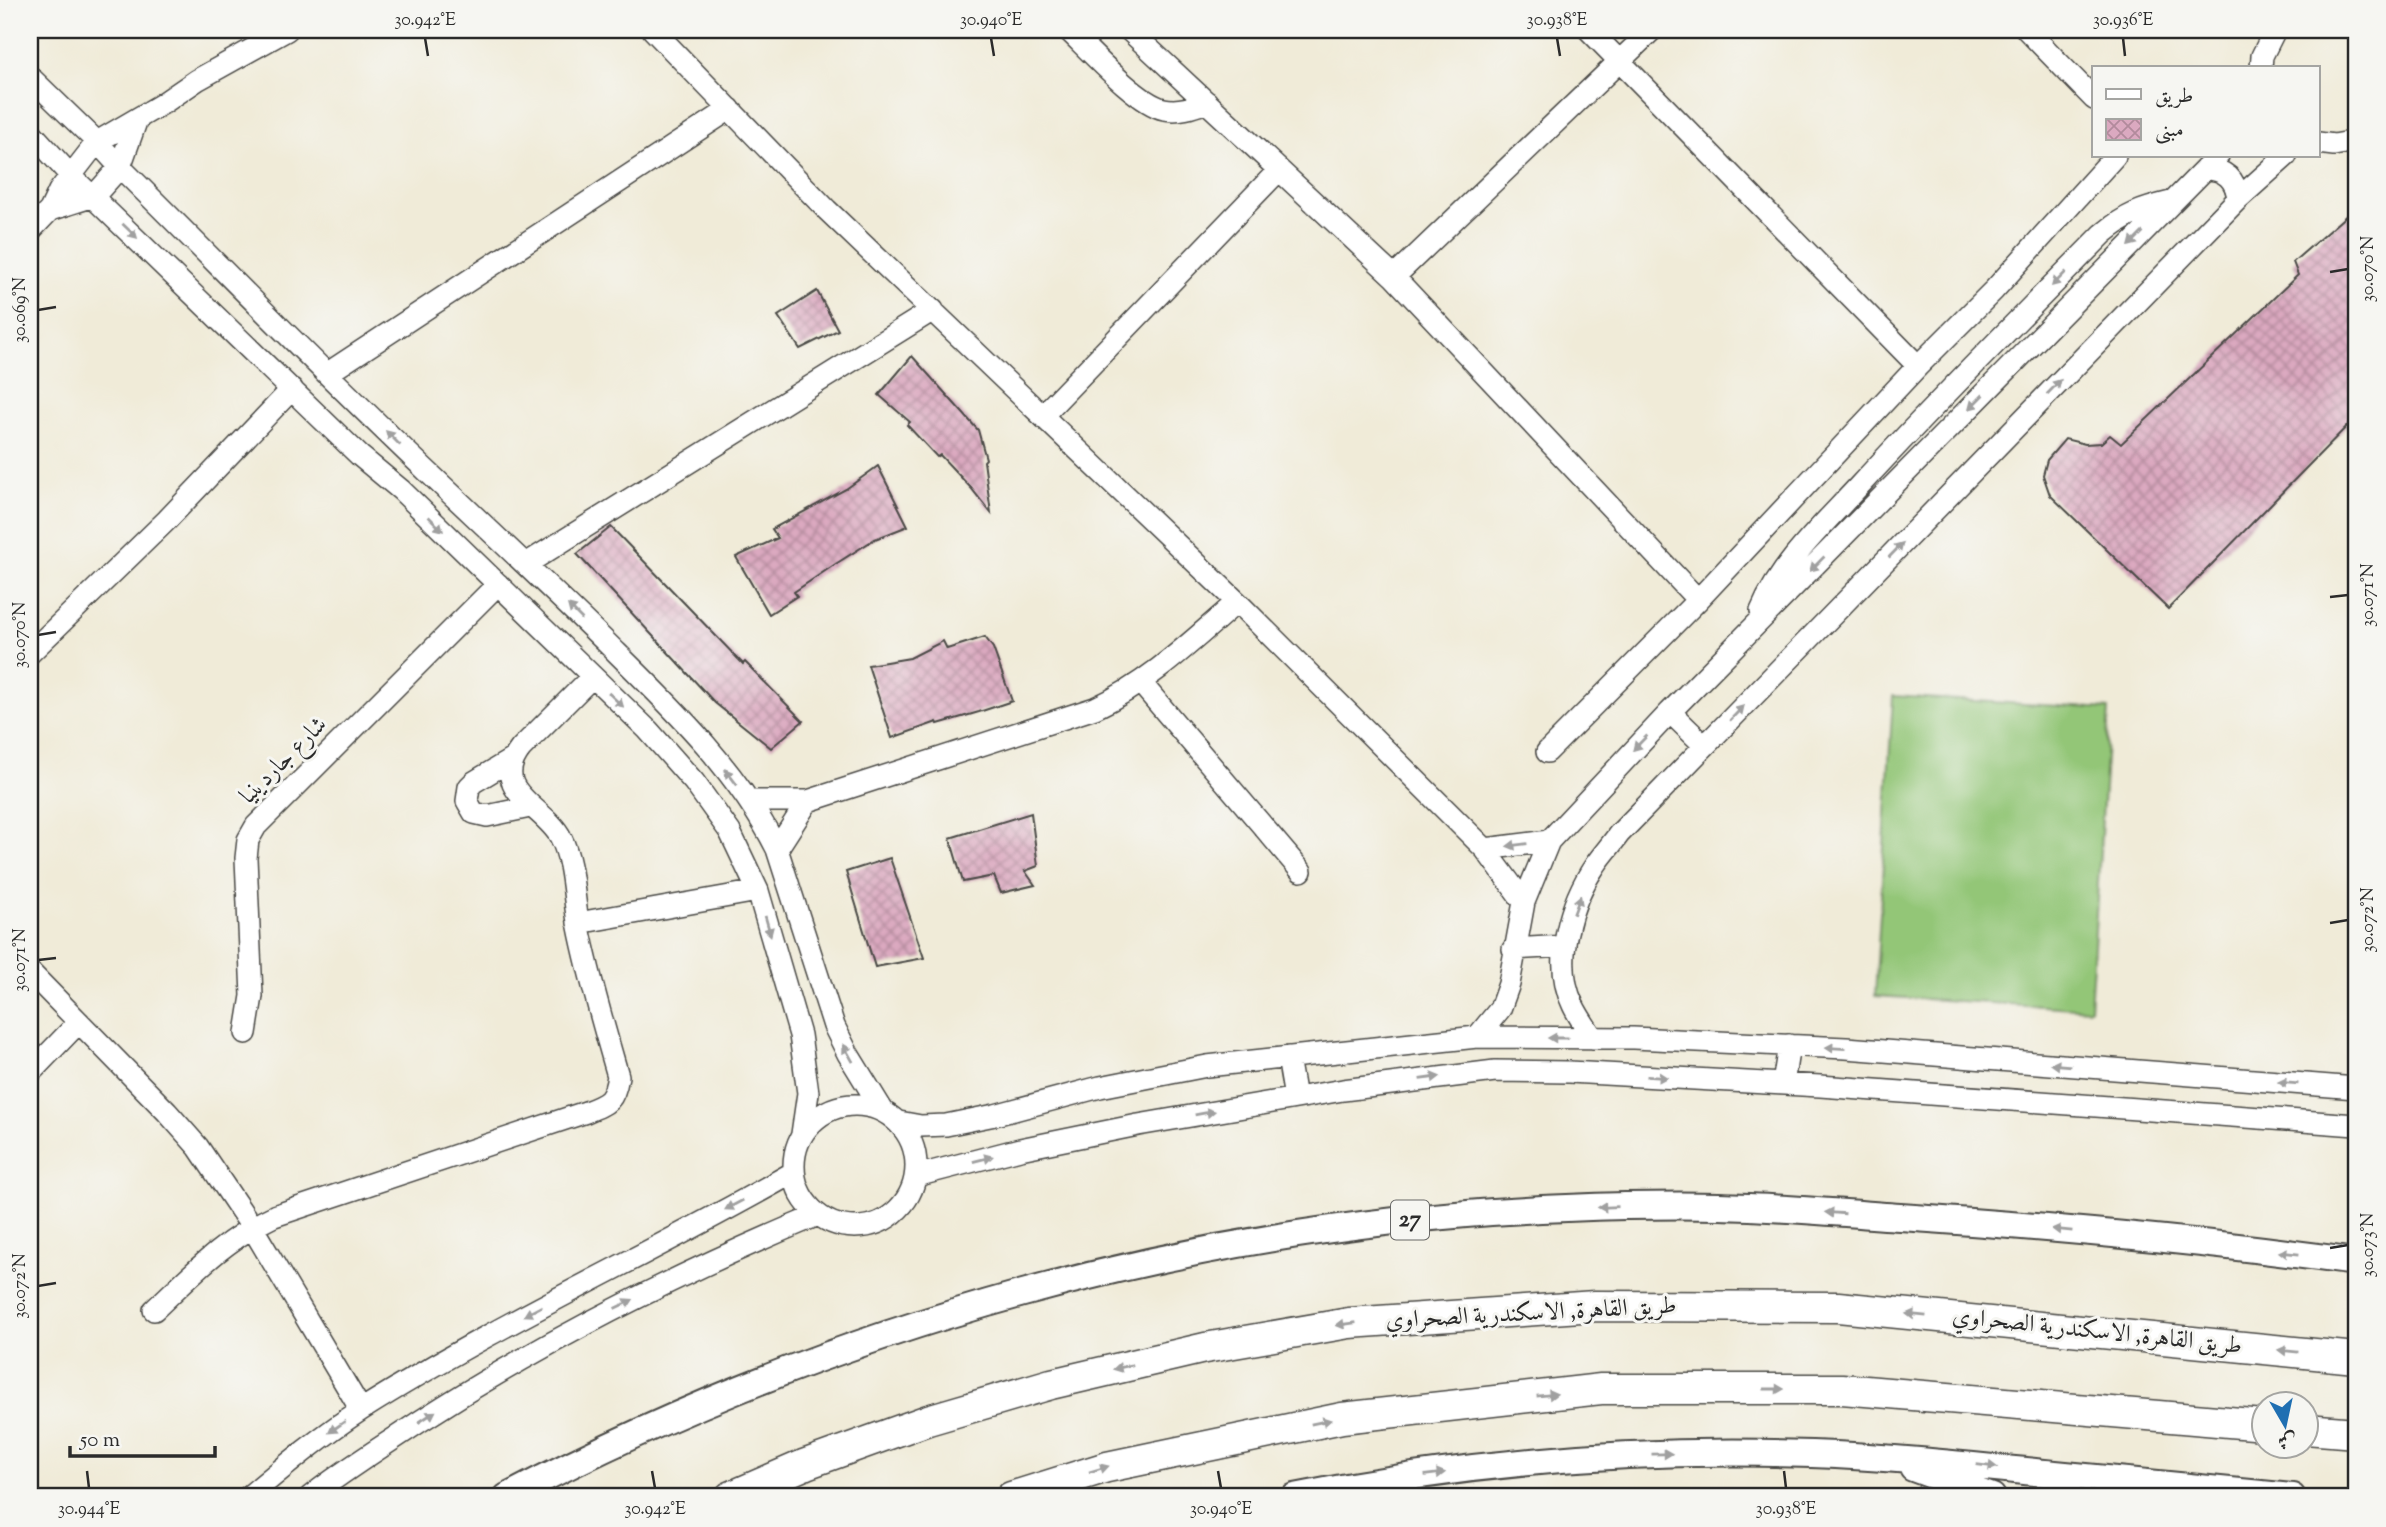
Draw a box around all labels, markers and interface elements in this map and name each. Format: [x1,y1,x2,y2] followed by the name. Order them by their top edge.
[394,8,456,34] text: 30.942°E
[960,8,1022,34] text: 30.940°E
[1527,8,1588,34] text: 30.938°E
[2093,8,2153,34] text: 30.936°E
[2092,66,2320,158] legend
[2155,82,2193,112] text: طريق
[2155,116,2184,146] text: مبنى
[121,223,138,239] one-way arrow
[2127,231,2144,248] one-way arrow
[2356,236,2382,302] text: 30.070°N
[2051,271,2067,287] one-way arrow
[8,277,34,343] text: 30.069°N
[2046,379,2062,396] one-way arrow
[1968,393,1985,410] one-way arrow
[386,430,402,447] one-way arrow
[427,515,444,531] one-way arrow
[1887,542,1903,559] one-way arrow
[1809,555,1825,572] one-way arrow
[2356,563,2382,627] text: 30.071°N
[8,602,34,668] text: 30.070°N
[567,604,584,621] one-way arrow
[607,692,625,708] one-way arrow
[1729,705,1746,722] one-way arrow
[232,709,336,813] street label: شارع جاردينيا
[1632,735,1648,752] one-way arrow
[724,769,739,787] one-way arrow
[1506,839,1528,850] one-way arrow
[2356,887,2382,953] text: 30.072°N
[1572,894,1583,915] one-way arrow
[763,916,773,937] one-way arrow
[8,928,34,992] text: 30.071°N
[1547,1032,1569,1044] one-way arrow
[1823,1042,1845,1053] one-way arrow
[842,1043,854,1062] one-way arrow
[2050,1059,2072,1070] one-way arrow
[1646,1072,1668,1083] one-way arrow
[1419,1073,1441,1084] one-way arrow
[2277,1077,2299,1088] one-way arrow
[1194,1107,1216,1118] one-way arrow
[972,1154,993,1164] one-way arrow
[724,1199,744,1211] one-way arrow
[1391,1200,1429,1240] road number: 27
[1597,1201,1619,1213] one-way arrow
[1824,1207,1846,1218] one-way arrow
[2356,1213,2382,1277] text: 30.073°N
[2051,1224,2073,1235] one-way arrow
[2277,1248,2299,1259] one-way arrow
[8,1253,34,1319] text: 30.072°N
[1385,1289,1677,1339] street label: طريق القاهرة, الاسكندرية الصحراوي
[614,1299,634,1310] one-way arrow
[1950,1300,2244,1364] street label: طريق القاهرة, الاسكندرية الصحراوي
[523,1305,542,1317] one-way arrow
[1904,1309,1926,1320] one-way arrow
[1335,1319,1357,1330] one-way arrow
[2277,1346,2299,1357] one-way arrow
[1112,1362,1134,1373] one-way arrow
[1764,1383,1786,1395] one-way arrow
[1536,1390,1558,1401] one-way arrow
[2250,1390,2320,1460] north arrow
[417,1411,437,1424] one-way arrow
[70,1415,215,1459] scale bar
[1310,1417,1332,1428] one-way arrow
[328,1420,346,1434] one-way arrow
[2276,1425,2299,1454] text: ش
[79,1426,120,1456] text: 50 m
[1651,1448,1673,1460] one-way arrow
[1976,1461,1998,1472] one-way arrow
[1089,1464,1110,1474] one-way arrow
[1424,1468,1446,1479] one-way arrow
[58,1497,120,1523] text: 30.944°E
[624,1497,686,1523] text: 30.942°E
[1190,1497,1252,1523] text: 30.940°E
[1756,1497,1817,1523] text: 30.938°E

